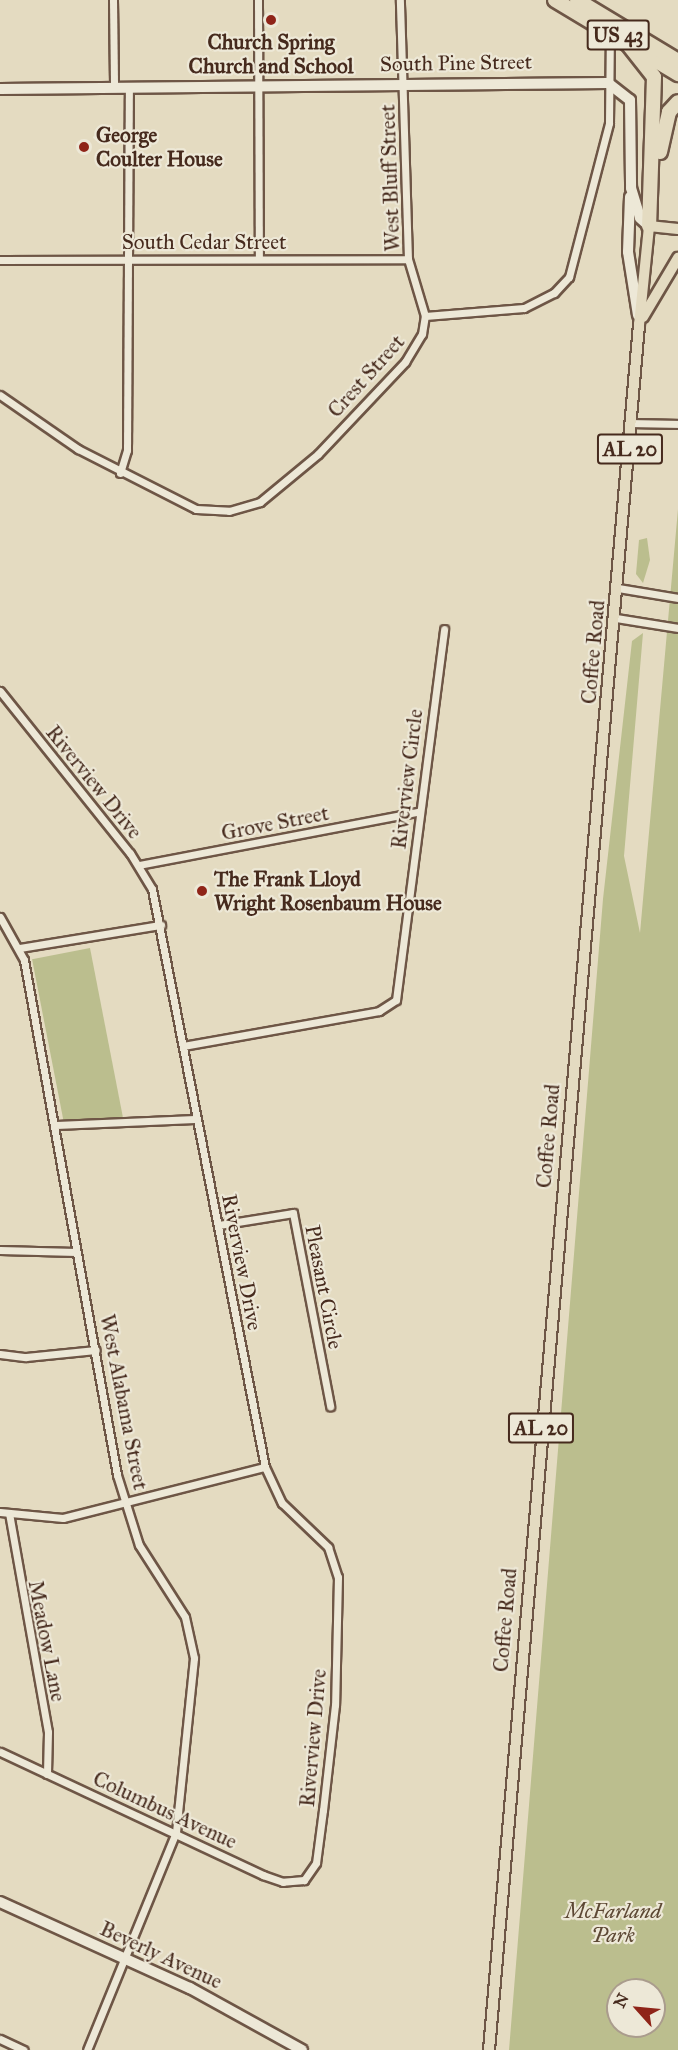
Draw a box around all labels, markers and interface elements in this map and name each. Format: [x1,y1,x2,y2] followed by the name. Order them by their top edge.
[264,13,278,27] marker: Church Spring Church and School
[586,18,650,52] road number: US 43
[189,29,353,79] place label: Church Spring Church and School
[380,49,532,77] street label: South Pine Street
[375,104,405,252] street label: West Bluff Street
[96,122,223,172] place label: George Coulter House
[77,140,91,154] marker: George Coulter House
[122,229,286,255] street label: South Cedar Street
[322,329,410,423] street label: Crest Street
[596,432,664,466] road number: AL 20
[576,599,610,705] street label: Coffee Road
[386,708,428,850] street label: Riverview Circle
[41,720,147,844] street label: Riverview Drive
[219,800,331,846] street label: Grove Street
[214,866,442,916] place label: The Frank Lloyd Wright Rosenbaum House
[195,884,209,898] marker: The Frank Lloyd Wright Rosenbaum House
[531,1083,565,1189] street label: Coffee Road
[216,1192,268,1332] street label: Riverview Drive
[300,1223,348,1351] street label: Pleasant Circle
[95,1312,153,1492] street label: West Alabama Street
[506,1411,576,1445] road number: AL 20
[488,1567,522,1673] street label: Coffee Road
[23,1578,71,1704] street label: Meadow Lane
[294,1668,332,1808] street label: Riverview Drive
[89,1766,241,1854] street label: Columbus Avenue
[565,1898,661,1948] park label: McFarland Park
[96,1916,226,1994] street label: Beverly Avenue
[606,1978,666,2038] north arrow
[610,1990,633,2011] text: N

